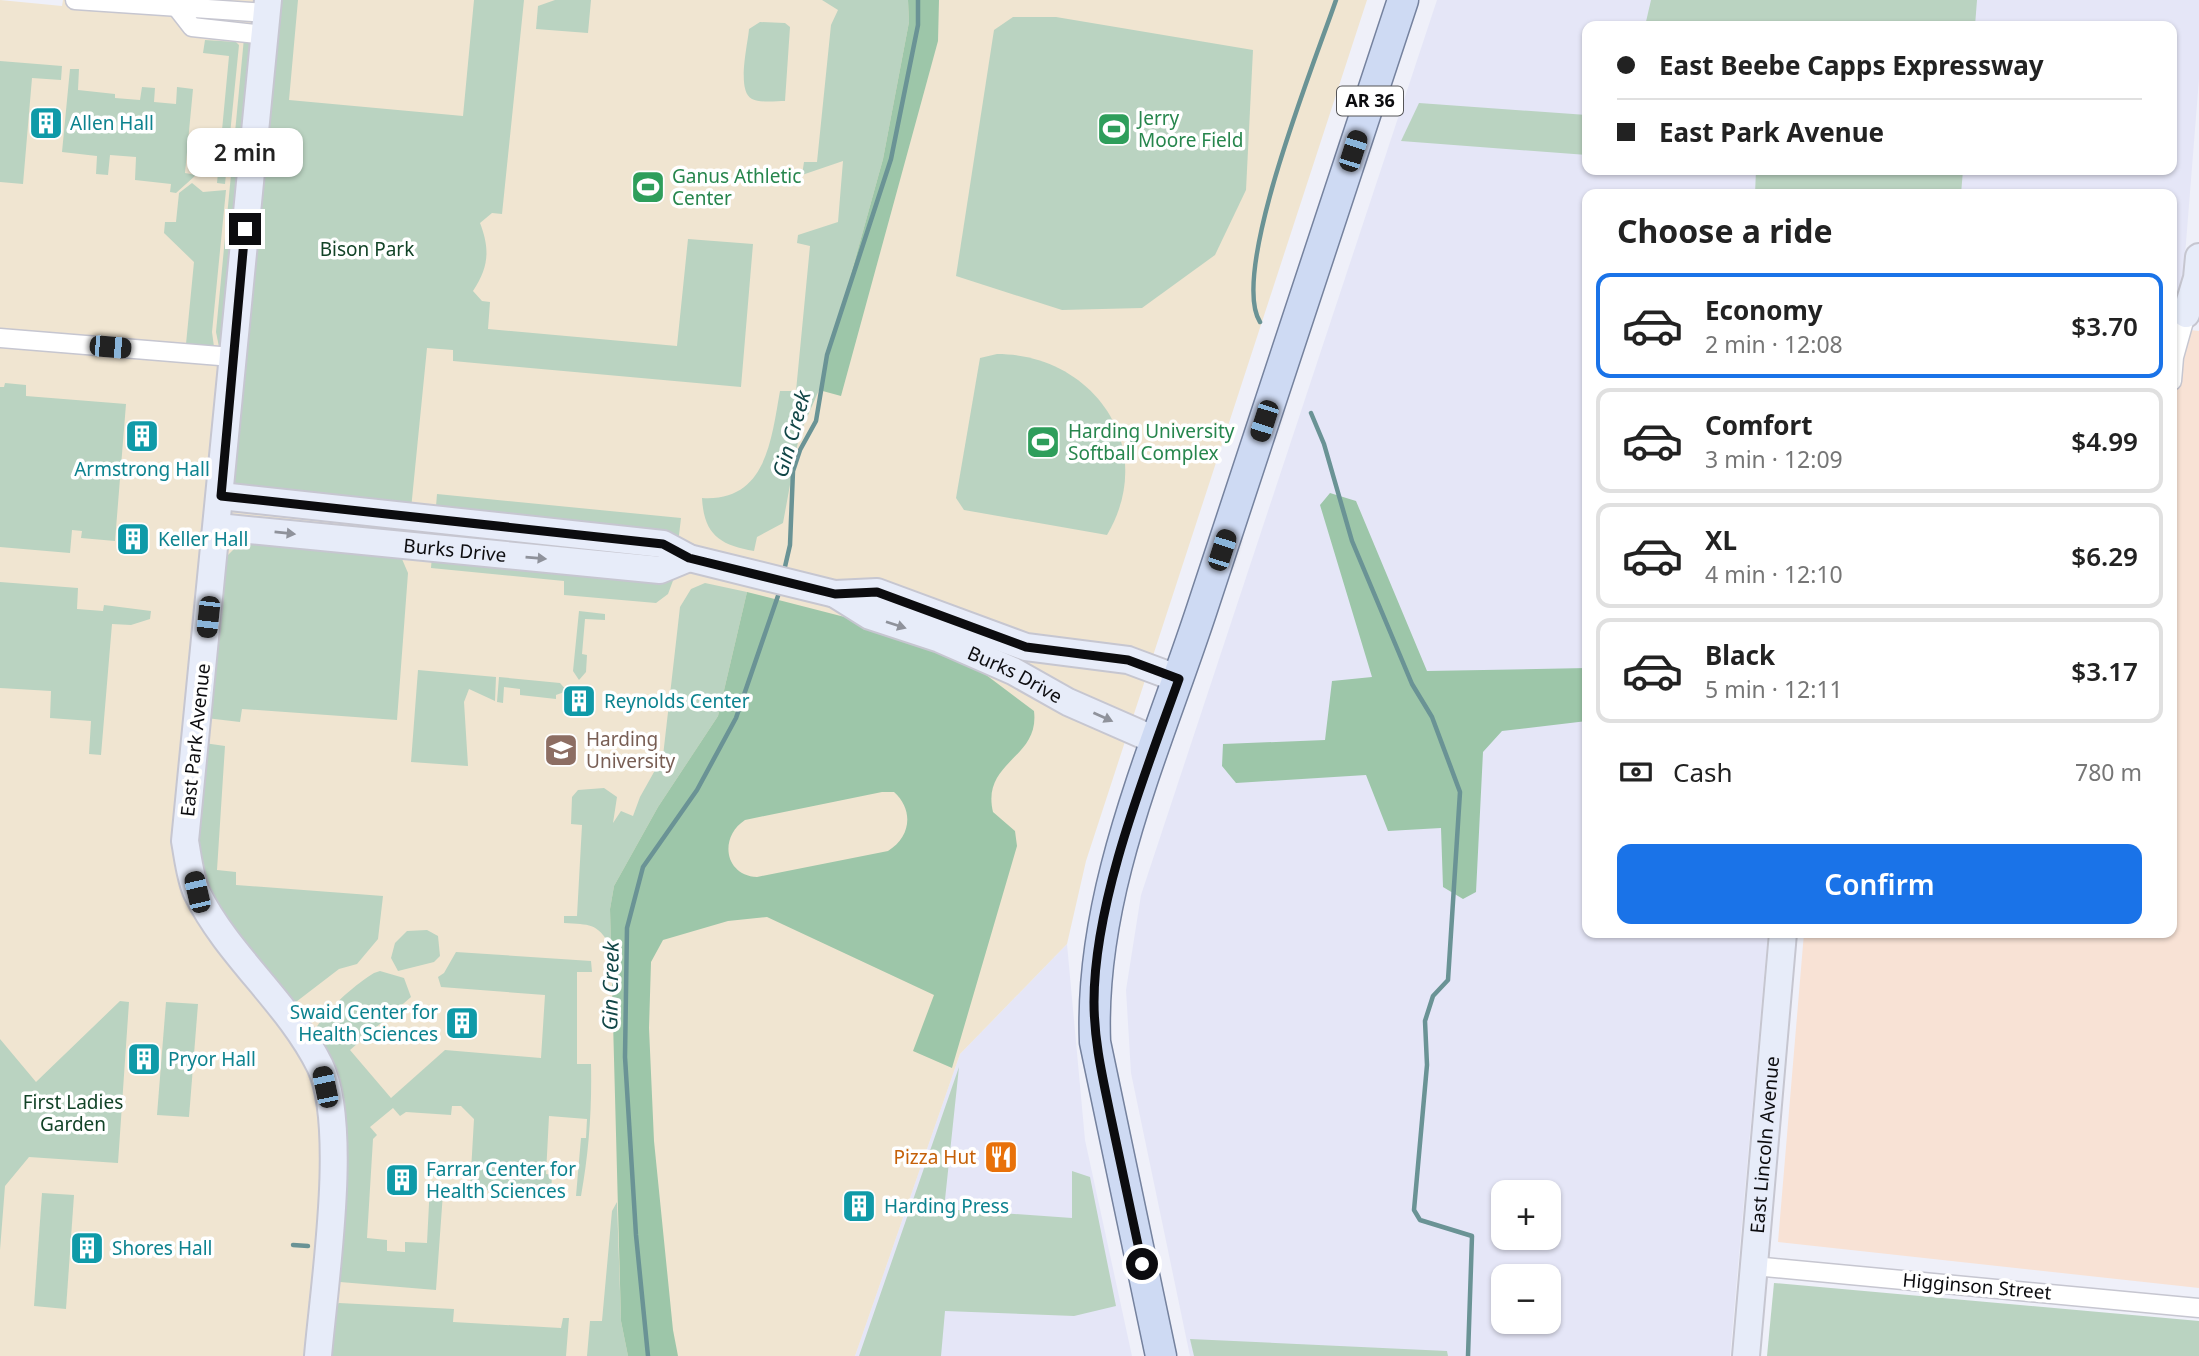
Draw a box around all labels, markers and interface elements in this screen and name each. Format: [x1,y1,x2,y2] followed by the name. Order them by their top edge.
[1659,47,2044,83] text: East Beebe Capps Expressway
[1337,86,1403,116] road number: AR 36
[27,104,65,142] building icon: Allen Hall
[1136,105,1243,153] place label: Jerry Moore Field
[70,110,154,136] place label: Allen Hall
[1095,110,1133,148] sports icon: Jerry Moore Field
[1659,114,1884,150] text: East Park Avenue
[187,128,303,176] callout: 2 min
[1337,128,1370,174] car
[214,136,276,168] text: 2 min
[672,163,801,211] place label: Ganus Athletic Center
[629,168,667,206] sports icon: Ganus Athletic Center
[1617,209,1833,252] text: Choose a ride
[229,213,261,245] route end
[320,236,414,262] park label: Bison Park
[1705,292,1823,328] text: Economy
[1621,294,1684,357] icon: car
[2071,308,2138,344] text: $3.70
[1705,328,1843,360] text: 2 min · 12:08
[89,335,132,359] car
[765,386,817,480] water label: Gin Creek
[1248,398,1281,444] car
[1705,407,1813,443] text: Comfort
[1621,409,1684,472] icon: car
[123,417,161,455] building icon: Armstrong Hall
[1068,418,1235,466] place label: Harding University Softball Complex
[1024,423,1062,461] sports icon: Harding University Softball Complex
[2071,423,2138,459] text: $4.99
[1705,443,1843,475] text: 3 min · 12:09
[74,456,210,482] place label: Armstrong Hall
[114,520,152,558] building icon: Keller Hall
[1705,522,1737,558] text: XL
[1621,524,1684,587] icon: car
[158,526,248,552] place label: Keller Hall
[1206,527,1239,573] car
[275,528,297,539] one-way arrow
[402,532,507,568] street label: Burks Drive
[2071,538,2138,574] text: $6.29
[525,553,547,564] one-way arrow
[1705,558,1843,590] text: 4 min · 12:10
[196,595,221,639] car
[885,620,906,630] one-way arrow
[1705,637,1775,673] text: Black
[1621,639,1684,702] icon: car
[964,640,1067,709] street label: Burks Drive
[2071,653,2138,689] text: $3.17
[174,662,216,818] street label: East Park Avenue
[1705,673,1843,705] text: 5 min · 12:11
[560,682,598,720] building icon: Reynolds Center
[604,688,750,714] place label: Reynolds Center
[1093,711,1113,723] one-way arrow
[586,726,676,774] place label: Harding University
[542,731,580,769] school or university icon: Harding University
[1617,753,1655,791] icon: cash
[1673,754,1733,790] text: Cash
[2075,756,2142,788] text: 780 m
[1617,844,2142,924] button: Confirm
[183,869,212,915] car
[595,940,625,1031] water label: Gin Creek
[290,999,438,1047] place label: Swaid Center for Health Sciences
[443,1004,481,1042] building icon: Swaid Center for Health Sciences
[125,1040,163,1078] building icon: Pryor Hall
[168,1046,256,1072] place label: Pryor Hall
[1744,1055,1785,1234] street label: East Lincoln Avenue
[311,1064,340,1110] car
[23,1089,123,1137] park label: First Ladies Garden
[982,1138,1020,1176] restaurant icon: Pizza Hut
[893,1144,976,1170] place label: Pizza Hut
[426,1156,576,1204] place label: Farrar Center for Health Sciences
[383,1161,421,1199] building icon: Farrar Center for Health Sciences
[1491,1180,1561,1334] map controls
[1491,1180,1561,1250] button: +
[840,1187,878,1225] building icon: Harding Press
[884,1193,1009,1219] place label: Harding Press
[68,1229,106,1267] building icon: Shores Hall
[112,1235,212,1261] place label: Shores Hall
[1126,1248,1158,1280] route start
[1491,1264,1561,1334] button: −
[1901,1267,2053,1305] street label: Higginson Street

